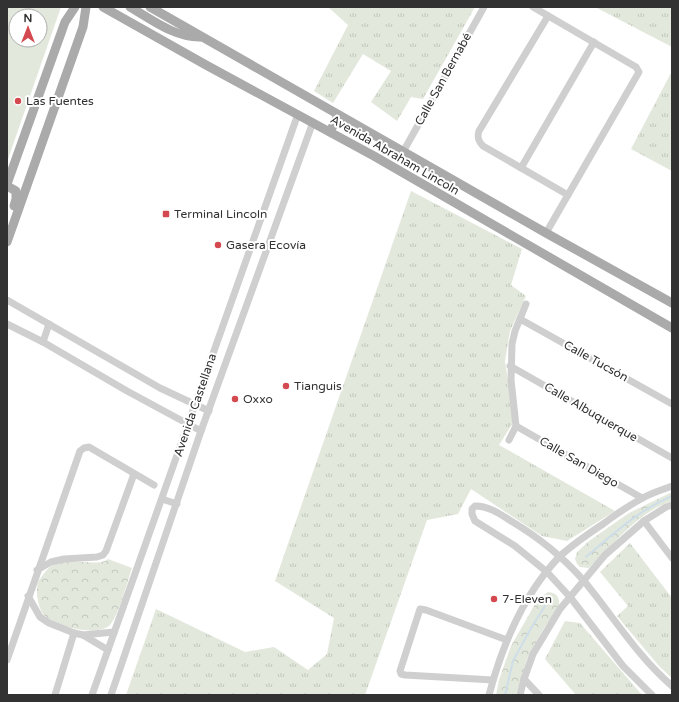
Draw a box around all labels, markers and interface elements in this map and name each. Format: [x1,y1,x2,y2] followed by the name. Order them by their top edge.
[8,8,48,48] north arrow
[24,12,32,25] text: N
[412,30,474,128] street label: Calle San Bernabé
[26,94,94,108] place label: Las Fuentes
[13,96,23,106] marker: Las Fuentes
[328,112,462,198] street label: Avenida Abraham Lincoln
[174,207,267,221] place label: Terminal Lincoln
[161,209,171,219] marker: Terminal Lincoln
[226,238,306,252] place label: Gasera Ecovía
[213,240,223,250] marker: Gasera Ecovía
[561,338,631,384] street label: Calle Tucsón
[171,352,219,458] street label: Avenida Castellana
[294,379,342,393] place label: Tianguis
[542,380,640,445] street label: Calle Albuquerque
[281,381,291,391] marker: Tianguis
[243,392,273,406] place label: Oxxo
[230,394,240,404] marker: Oxxo
[537,434,621,490] street label: Calle San Diego
[502,592,552,606] place label: 7-Eleven
[489,594,499,604] marker: 7-Eleven

